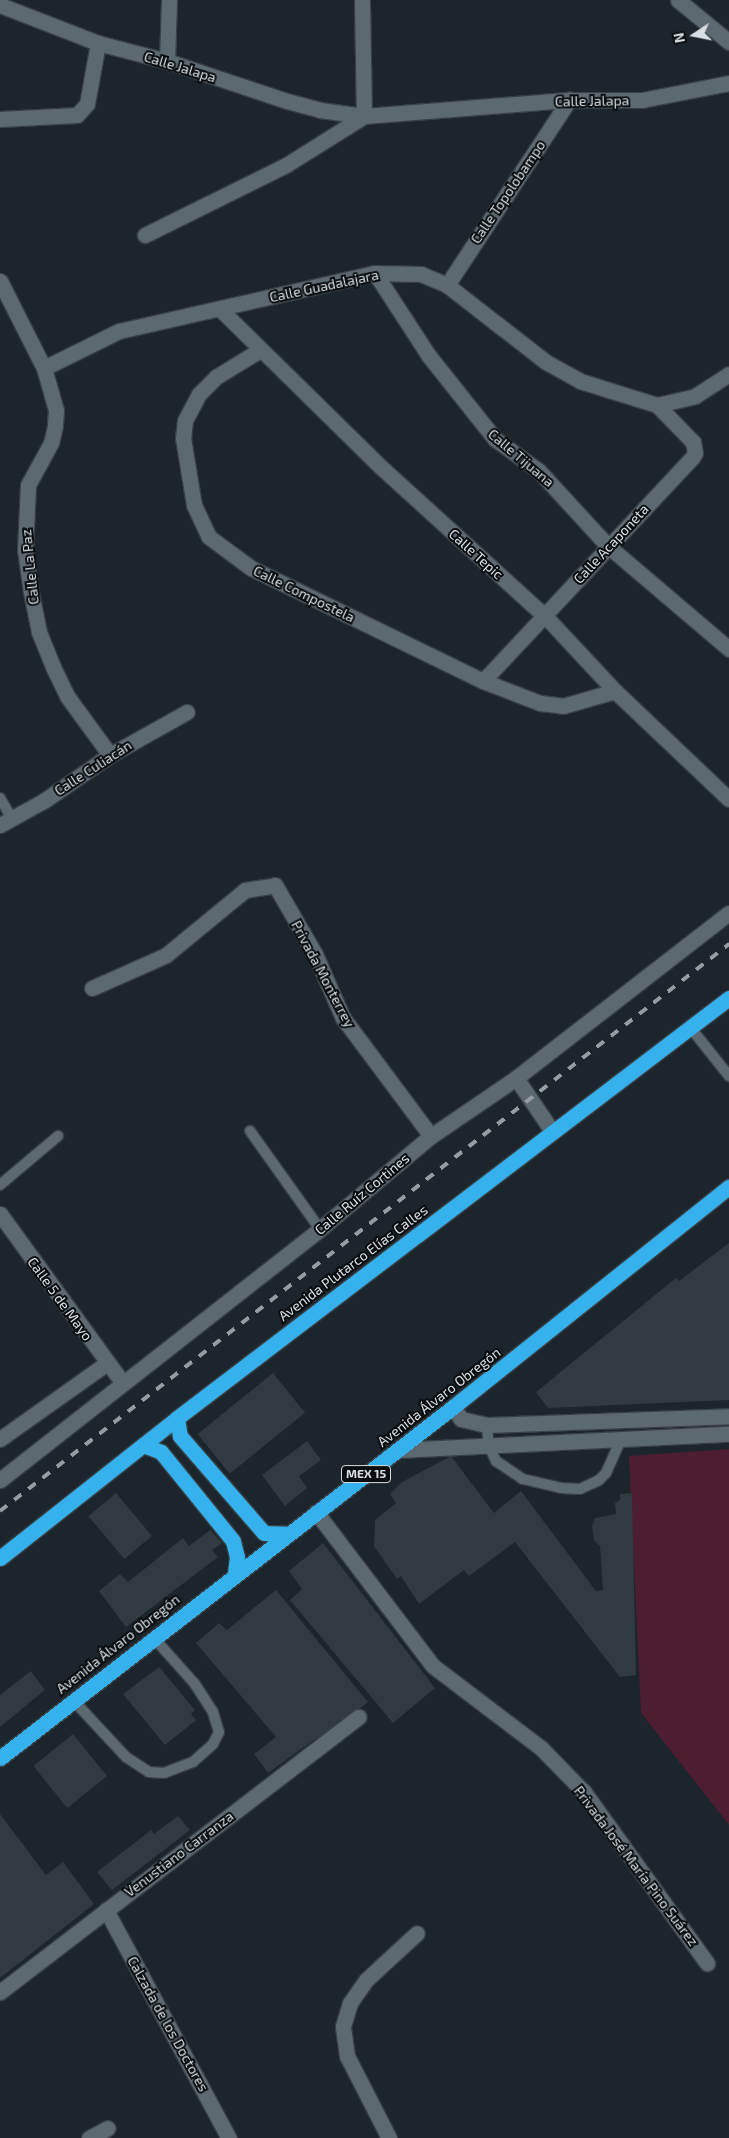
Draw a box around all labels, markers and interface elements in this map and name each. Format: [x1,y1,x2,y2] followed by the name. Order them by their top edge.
[669,10,719,60] north arrow
[669,31,688,45] text: N
[142,48,218,86] street label: Calle Jalapa
[555,92,629,110] street label: Calle Jalapa
[467,137,549,247] street label: Calle Topolobampo
[268,266,380,306] street label: Calle Guadalajara
[484,425,558,491] street label: Calle Tijuana
[570,501,652,587] street label: Calle Acaponeta
[445,525,507,583] street label: Calle Tepic
[18,529,42,605] street label: Calle La Paz
[251,562,357,626] street label: Calle Compostela
[51,737,135,799] street label: Calle Culiacán
[288,918,358,1030] street label: Privada Monterrey
[311,1150,413,1238] street label: Calle Ruíz Cortines
[275,1201,431,1325] street label: Avenida Plutarco Elías Calles
[24,1254,96,1344] street label: Calle 5 de Mayo
[374,1344,504,1450] street label: Avenida Álvaro Obregón
[340,1465,392,1484] road number: MEX 15
[53,1591,183,1697] street label: Avenida Álvaro Obregón
[570,1783,702,1949] street label: Privada José María Pino Suárez
[121,1808,237,1900] street label: Venustiano Carranza
[124,1953,212,2095] street label: Calzada de los Doctores

